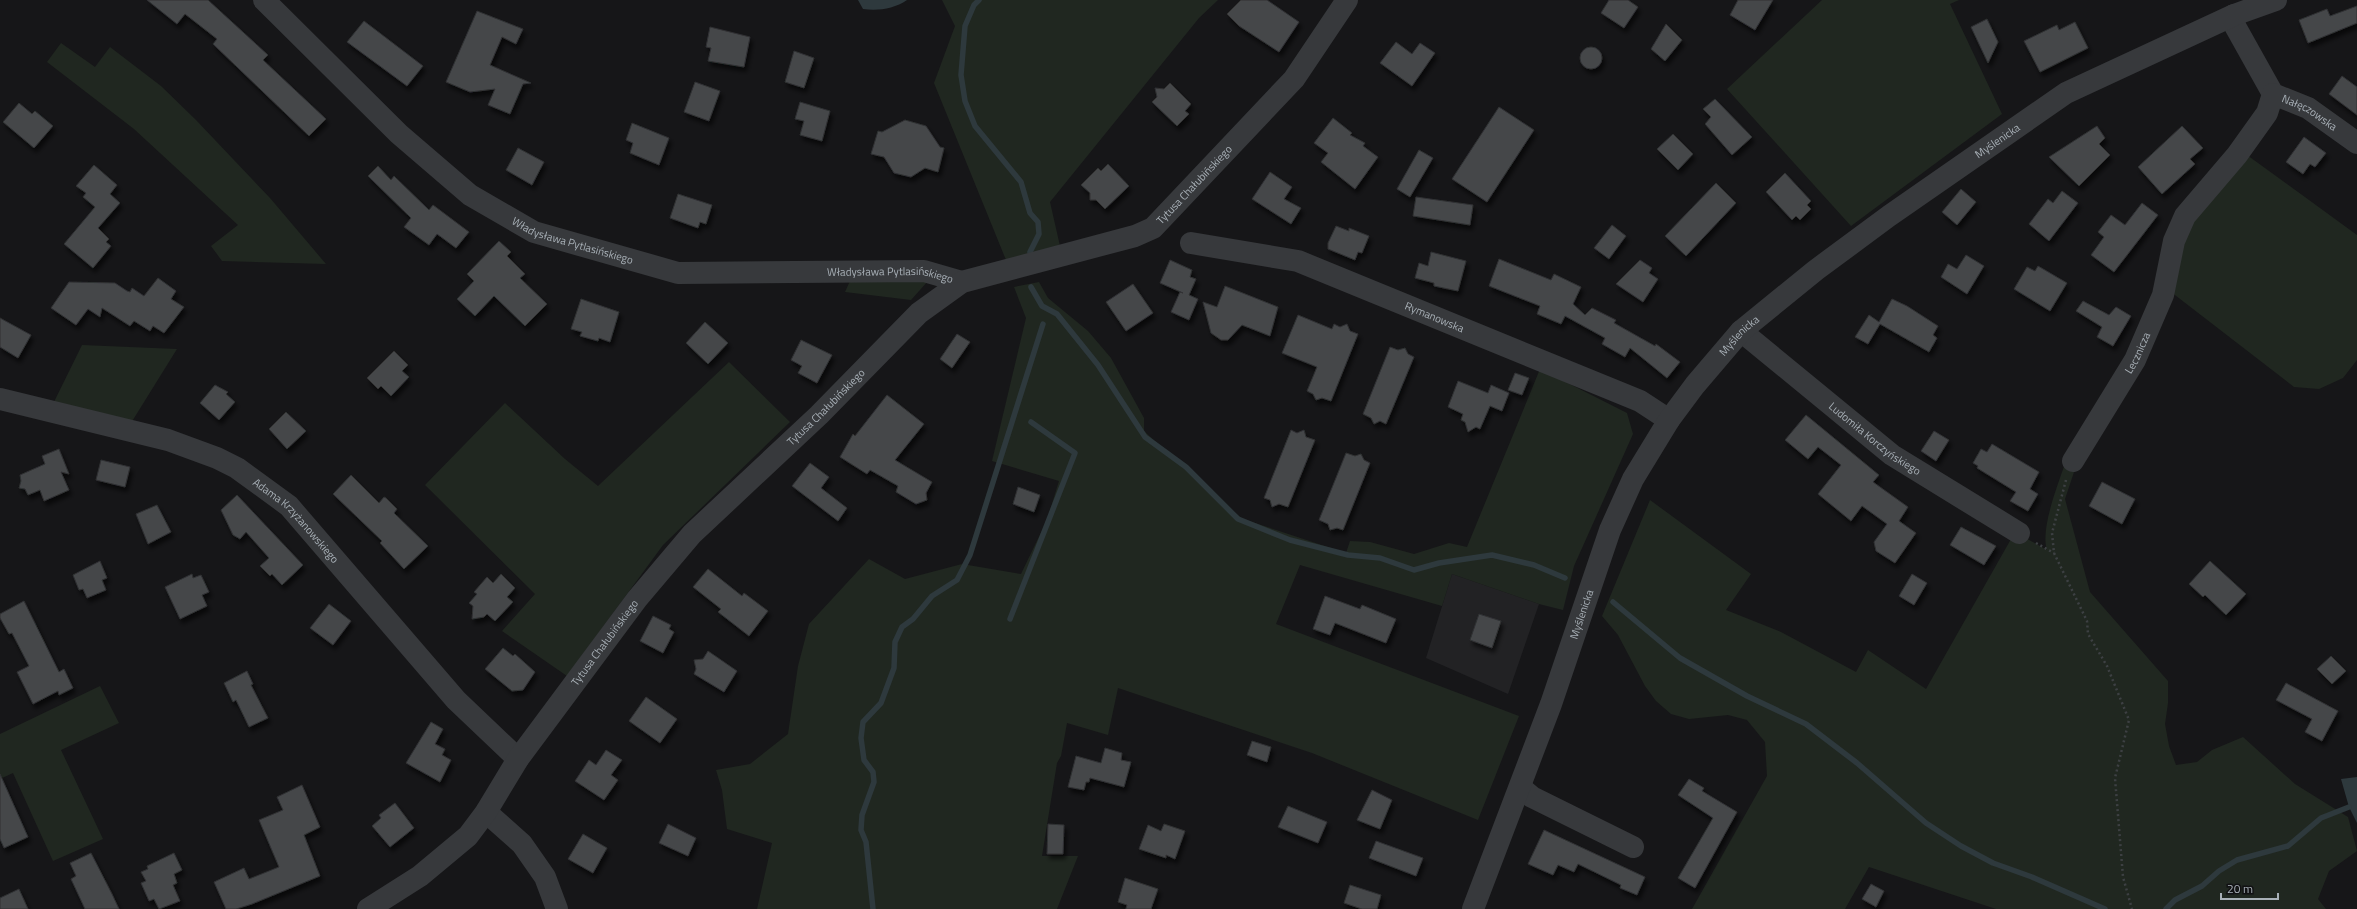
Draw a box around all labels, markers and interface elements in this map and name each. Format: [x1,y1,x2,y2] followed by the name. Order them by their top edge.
[2279,90,2341,135] street label: Nałęczowska
[1972,119,2023,162] street label: Myślenicka
[1153,141,1236,228] street label: Tytusa Chałubińskiego
[509,213,635,268] street label: Władysława Pytlasińskiego
[827,263,955,287] street label: Władysława Pytlasińskiego
[1402,298,1467,336] street label: Rymanowska
[1715,311,1763,359] street label: Myślenicka
[2121,329,2154,377] street label: Lecznicza
[783,365,868,449] street label: Tytusa Chałubińskiego
[1825,398,1924,479] street label: Ludomiła Korczyńskiego
[250,474,343,567] street label: Adama Krzyżanowskiego
[1566,587,1597,641] street label: Myślenicka
[567,596,642,689] street label: Tytusa Chałubińskiego
[2221,875,2278,901] scale bar
[2227,879,2253,898] text: 20 m

